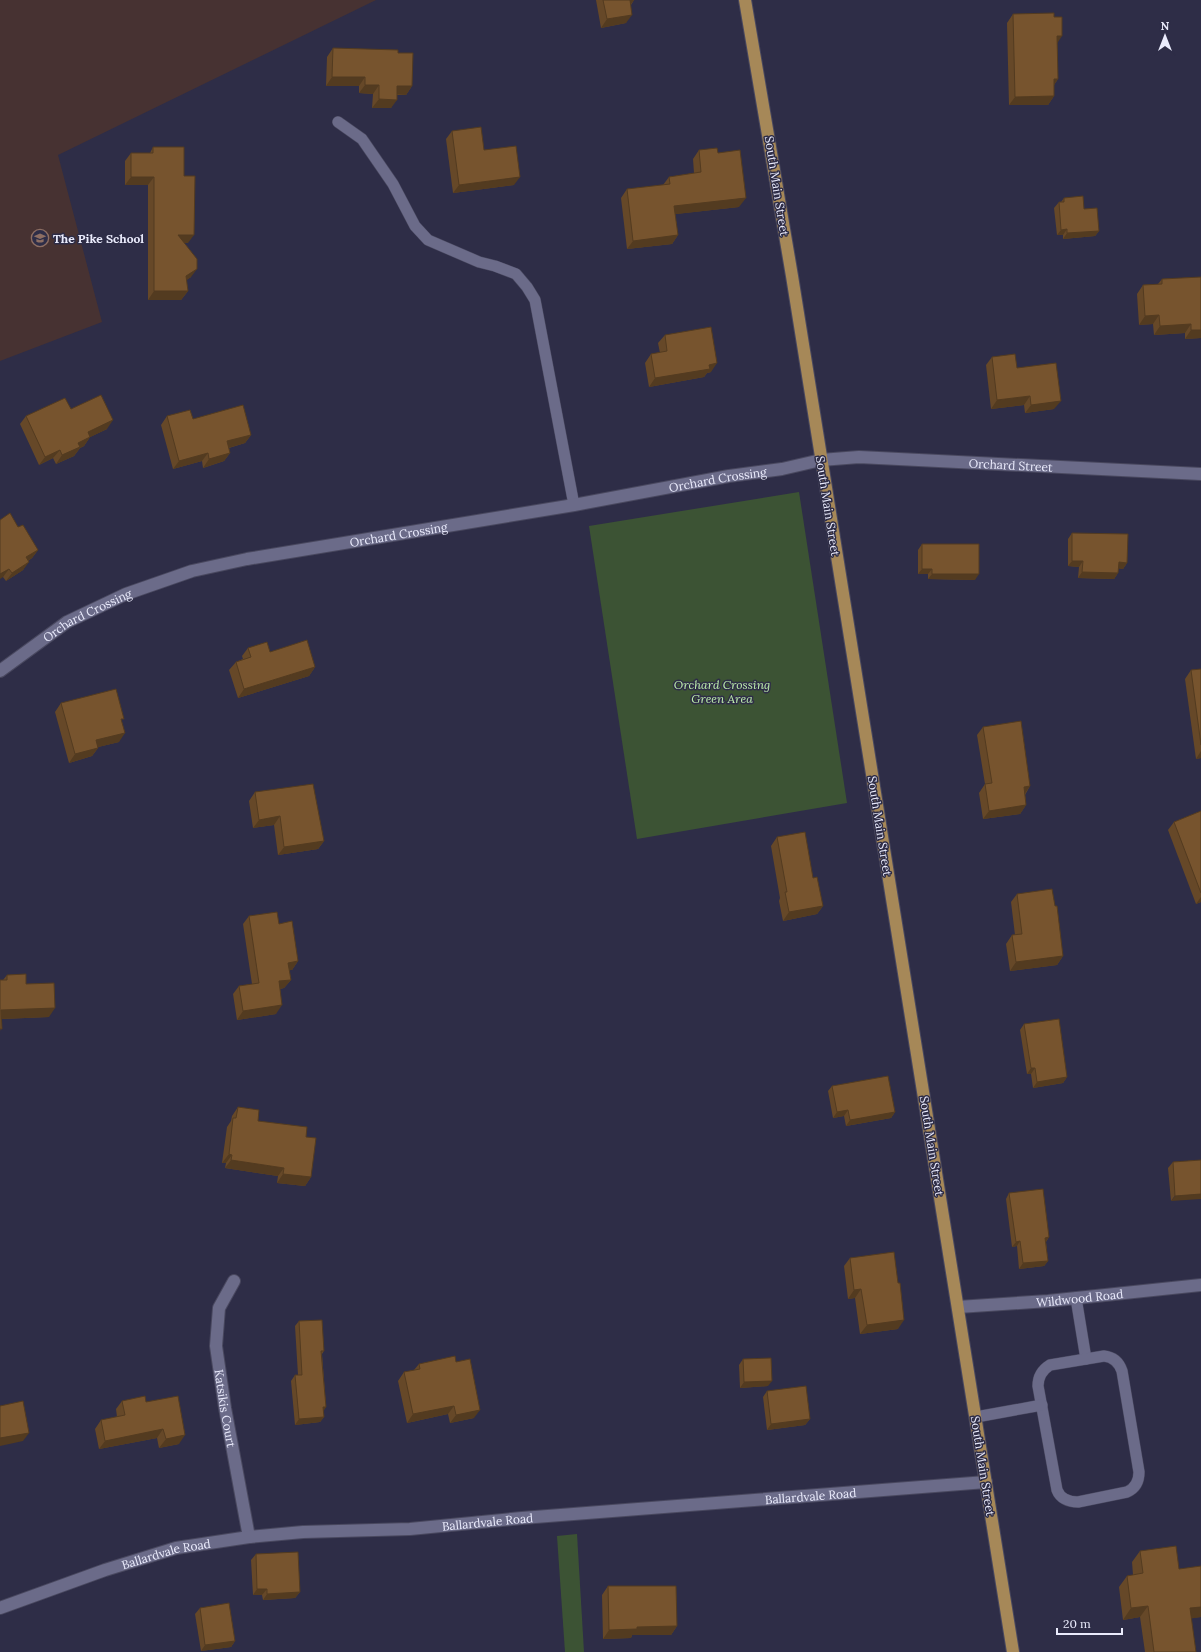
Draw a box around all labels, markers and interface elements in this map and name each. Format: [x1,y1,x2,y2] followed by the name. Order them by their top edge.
[1145,16,1185,56] north arrow
[1161,19,1170,33] text: N
[762,135,792,237] street label: South Main Street
[30,228,50,248] school or university icon: The Pike School
[53,231,144,246] place label: The Pike School
[813,455,843,557] street label: South Main Street
[968,455,1053,474] street label: Orchard Street
[668,464,768,495] street label: Orchard Crossing
[348,518,449,549] street label: Orchard Crossing
[40,585,134,645] street label: Orchard Crossing
[674,677,770,706] park label: Orchard Crossing Green Area
[865,775,895,877] street label: South Main Street
[917,1095,947,1197] street label: South Main Street
[1036,1286,1124,1309] street label: Wildwood Road
[212,1368,240,1449] street label: Katsikis Court
[968,1415,998,1517] street label: South Main Street
[764,1485,857,1507] street label: Ballardvale Road
[441,1510,534,1533] street label: Ballardvale Road
[120,1535,212,1572] street label: Ballardvale Road
[1057,1610,1122,1636] scale bar
[1063,1616,1091,1631] text: 20 m

